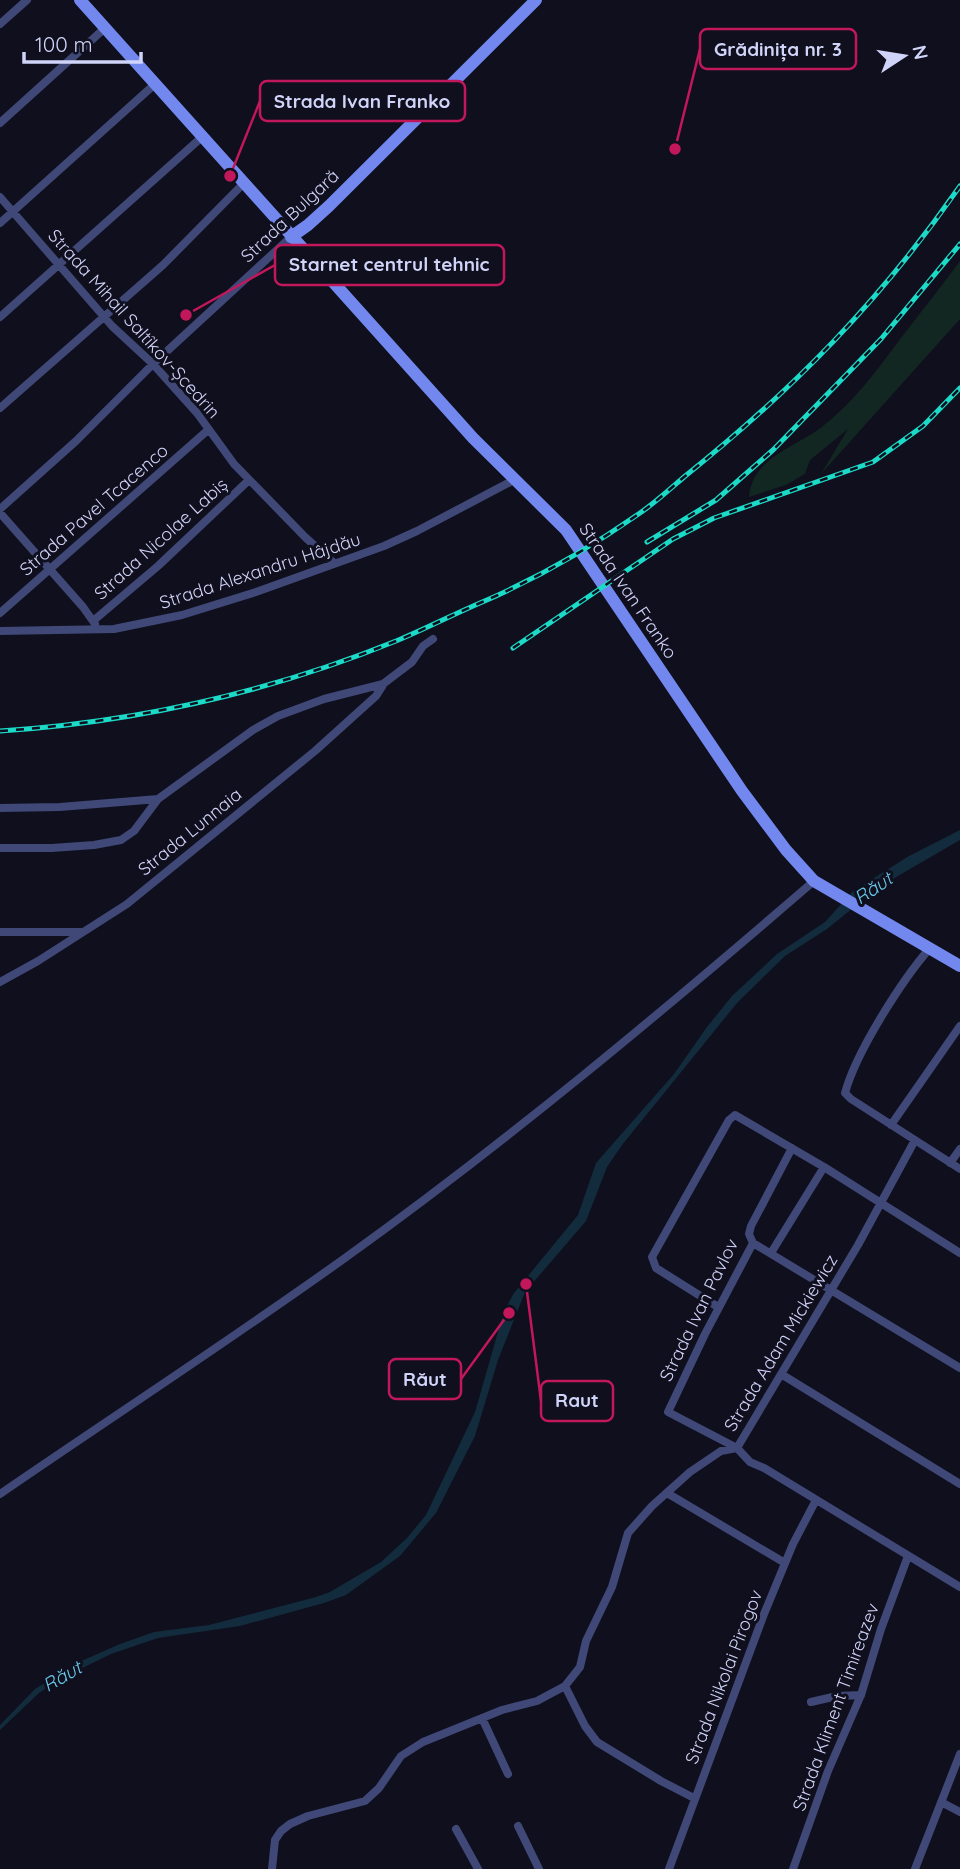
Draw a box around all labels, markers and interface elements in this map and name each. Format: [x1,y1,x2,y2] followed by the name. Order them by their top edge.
[24,21,142,65] scale bar
[869,21,939,91] north arrow
[700,29,856,69] callout: Grădinița nr. 3
[35,31,93,57] text: 100 m
[714,37,842,62] text: Grădinița nr. 3
[907,43,934,62] text: N
[260,81,465,121] callout: Strada Ivan Franko
[274,89,450,113] text: Strada Ivan Franko
[236,164,344,267] street label: Strada Bulgară
[43,224,225,423] street label: Strada Mihail Saltîkov-Șcedrin
[275,245,504,285] callout: Starnet centrul tehnic
[289,252,489,276] text: Starnet centrul tehnic
[15,439,173,580] street label: Strada Pavel Tcacenco
[89,473,232,605] street label: Strada Nicolae Labiș
[574,518,682,663] street label: Strada Ivan Franko
[157,527,363,614] street label: Strada Alexandru Hâjdău
[133,783,246,880] street label: Strada Lunnaia
[849,865,899,910] water label: Răut
[654,1235,743,1385] street label: Strada Ivan Pavlov
[719,1250,843,1435] street label: Strada Adam Mickiewicz
[389,1359,461,1399] callout: Răut
[403,1367,447,1391] text: Răut
[541,1381,613,1421] callout: Raut
[555,1388,599,1412] text: Raut
[680,1587,767,1767] street label: Strada Nikolai Pirogov
[787,1600,884,1814] street label: Strada Kliment Timireazev
[38,1654,88,1697] water label: Răut

